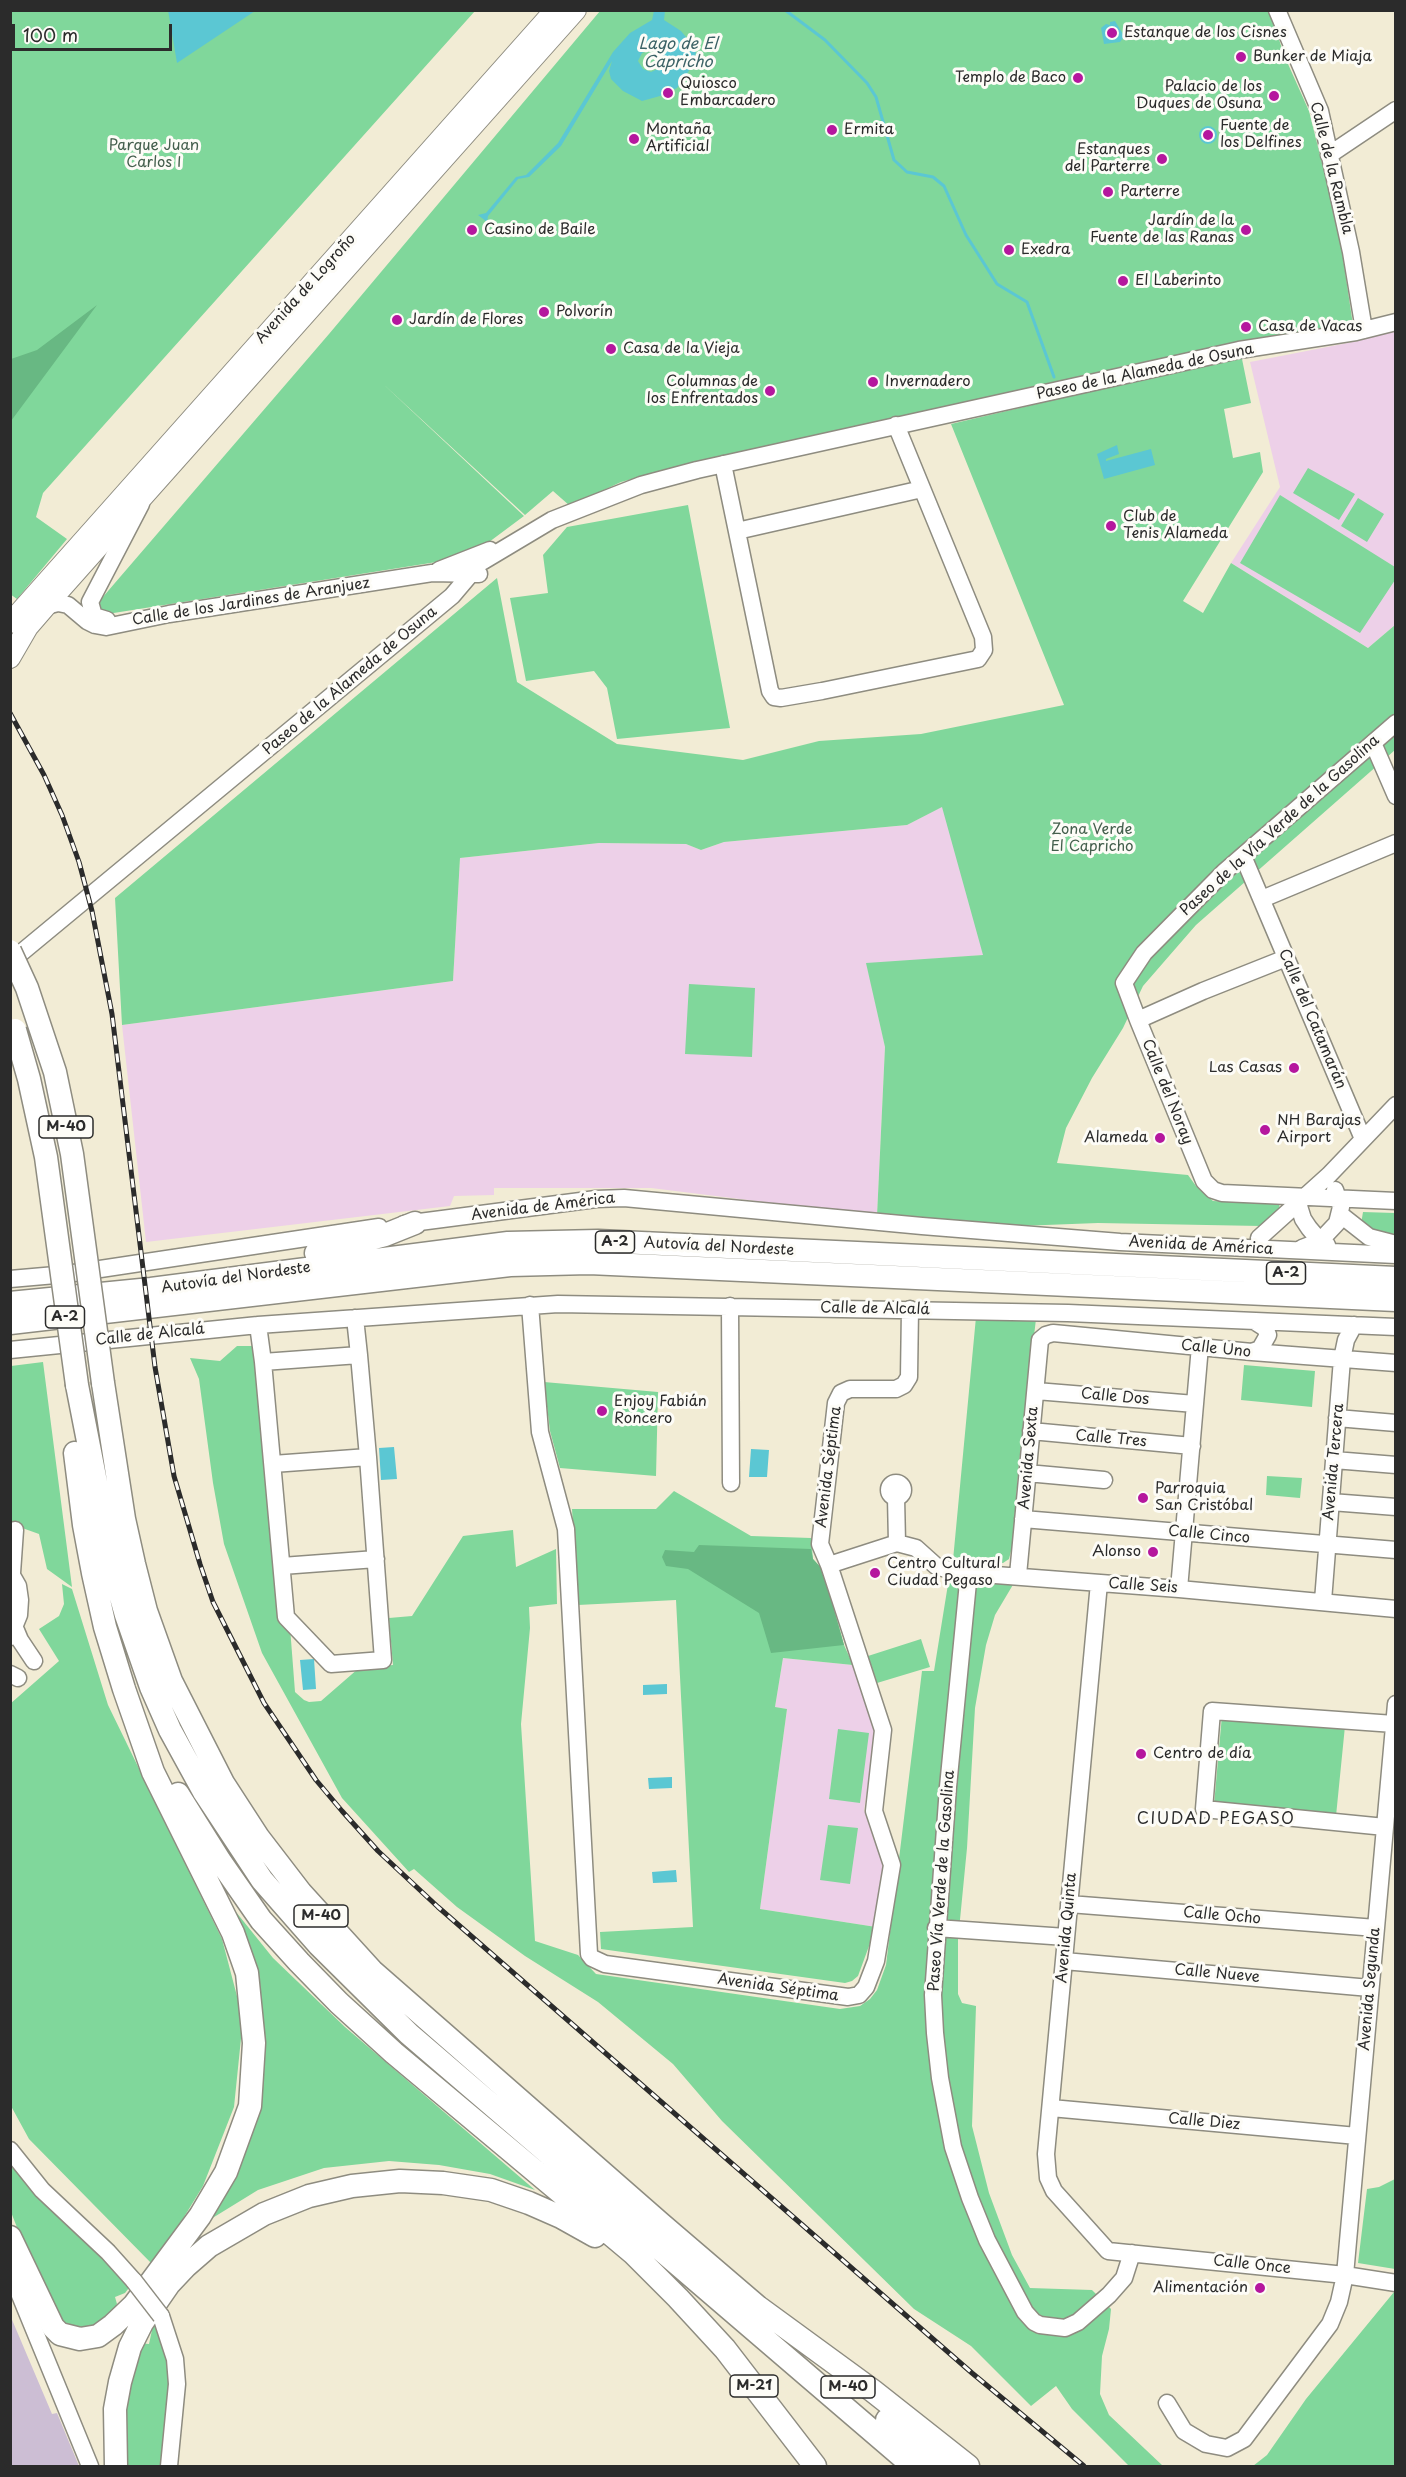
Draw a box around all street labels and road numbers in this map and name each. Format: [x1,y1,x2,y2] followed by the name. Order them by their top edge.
[1306,100,1356,236] street label: Calle de la Rambla
[252,231,360,347] street label: Avenida de Logroño
[1035,340,1255,404] street label: Paseo de la Alameda de Osuna
[131,574,371,630] street label: Calle de los Jardines de Aranjuez
[259,603,441,759] street label: Paseo de la Alameda de Osuna
[1177,732,1383,920] street label: Paseo de la Vía Verde de la Gasolina
[1274,946,1350,1092] street label: Calle del Catamarán
[1138,1037,1196,1147] street label: Calle del Noray
[39,1116,93,1138] road number: M-40
[470,1189,616,1225] street label: Avenida de América
[596,1231,634,1253] road number: A-2
[1128,1233,1274,1259] street label: Avenida de América
[643,1234,795,1260] street label: Autovía del Nordeste
[160,1259,312,1297] street label: Autovía del Nordeste
[1266,1262,1306,1284] road number: A-2
[820,1299,930,1319] street label: Calle de Alcalá
[46,1306,84,1328] road number: A-2
[95,1320,205,1350] street label: Calle de Alcalá
[1180,1336,1252,1362] street label: Calle Uno
[1080,1385,1150,1409] street label: Calle Dos
[1320,1403,1348,1521] street label: Avenida Tercera
[813,1405,845,1529] street label: Avenida Séptima
[1016,1406,1042,1510] street label: Avenida Sexta
[1075,1427,1147,1451] street label: Calle Tres
[1167,1522,1251,1548] street label: Calle Cinco
[1108,1575,1178,1597] street label: Calle Seis
[925,1770,959,1992] street label: Paseo Vía Verde de la Gasolina
[1053,1872,1081,1984] street label: Avenida Quinta
[1182,1904,1262,1928] street label: Calle Ocho
[294,1905,348,1927] road number: M-40
[1356,1927,1384,2051] street label: Avenida Segunda
[1173,1961,1261,1987] street label: Calle Nueve
[716,1971,840,2005] street label: Avenida Séptima
[1167,2110,1241,2134] street label: Calle Diez
[1212,2252,1292,2278] street label: Calle Once
[730,2375,778,2397] road number: M-21
[821,2376,875,2398] road number: M-40

